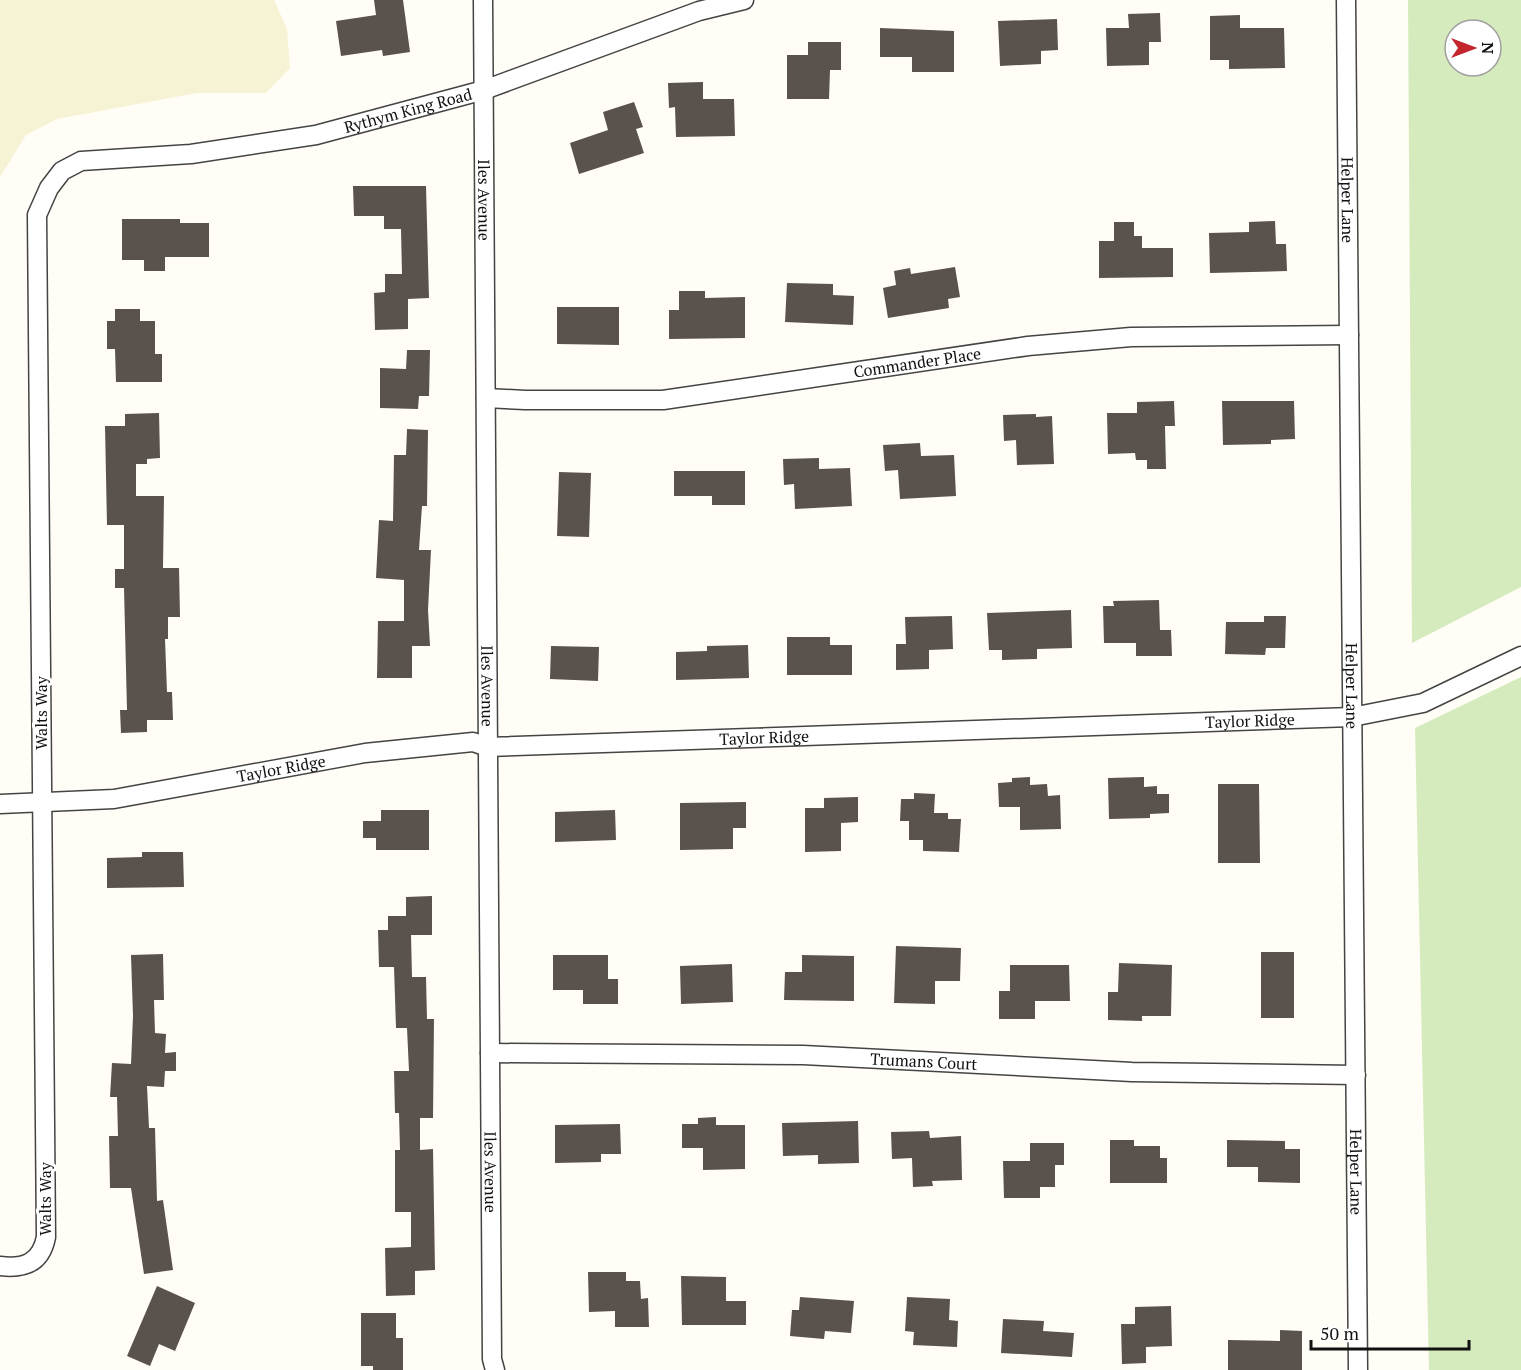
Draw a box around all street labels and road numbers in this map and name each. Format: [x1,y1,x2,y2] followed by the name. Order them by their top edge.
[342,83,474,138] street label: Rythym King Road
[1336,157,1359,243] street label: Helper Lane
[473,159,496,241] street label: Iles Avenue
[852,342,982,383] street label: Commander Place
[1341,643,1363,729] street label: Helper Lane
[476,645,499,727] street label: Iles Avenue
[30,675,52,750] street label: Walts Way
[1205,708,1295,733] street label: Taylor Ridge
[719,725,809,750] street label: Taylor Ridge
[235,749,327,787] street label: Taylor Ridge
[870,1047,978,1075] street label: Trumans Court
[1345,1129,1368,1215] street label: Helper Lane
[479,1131,502,1213] street label: Iles Avenue
[34,1161,56,1236] street label: Walts Way

